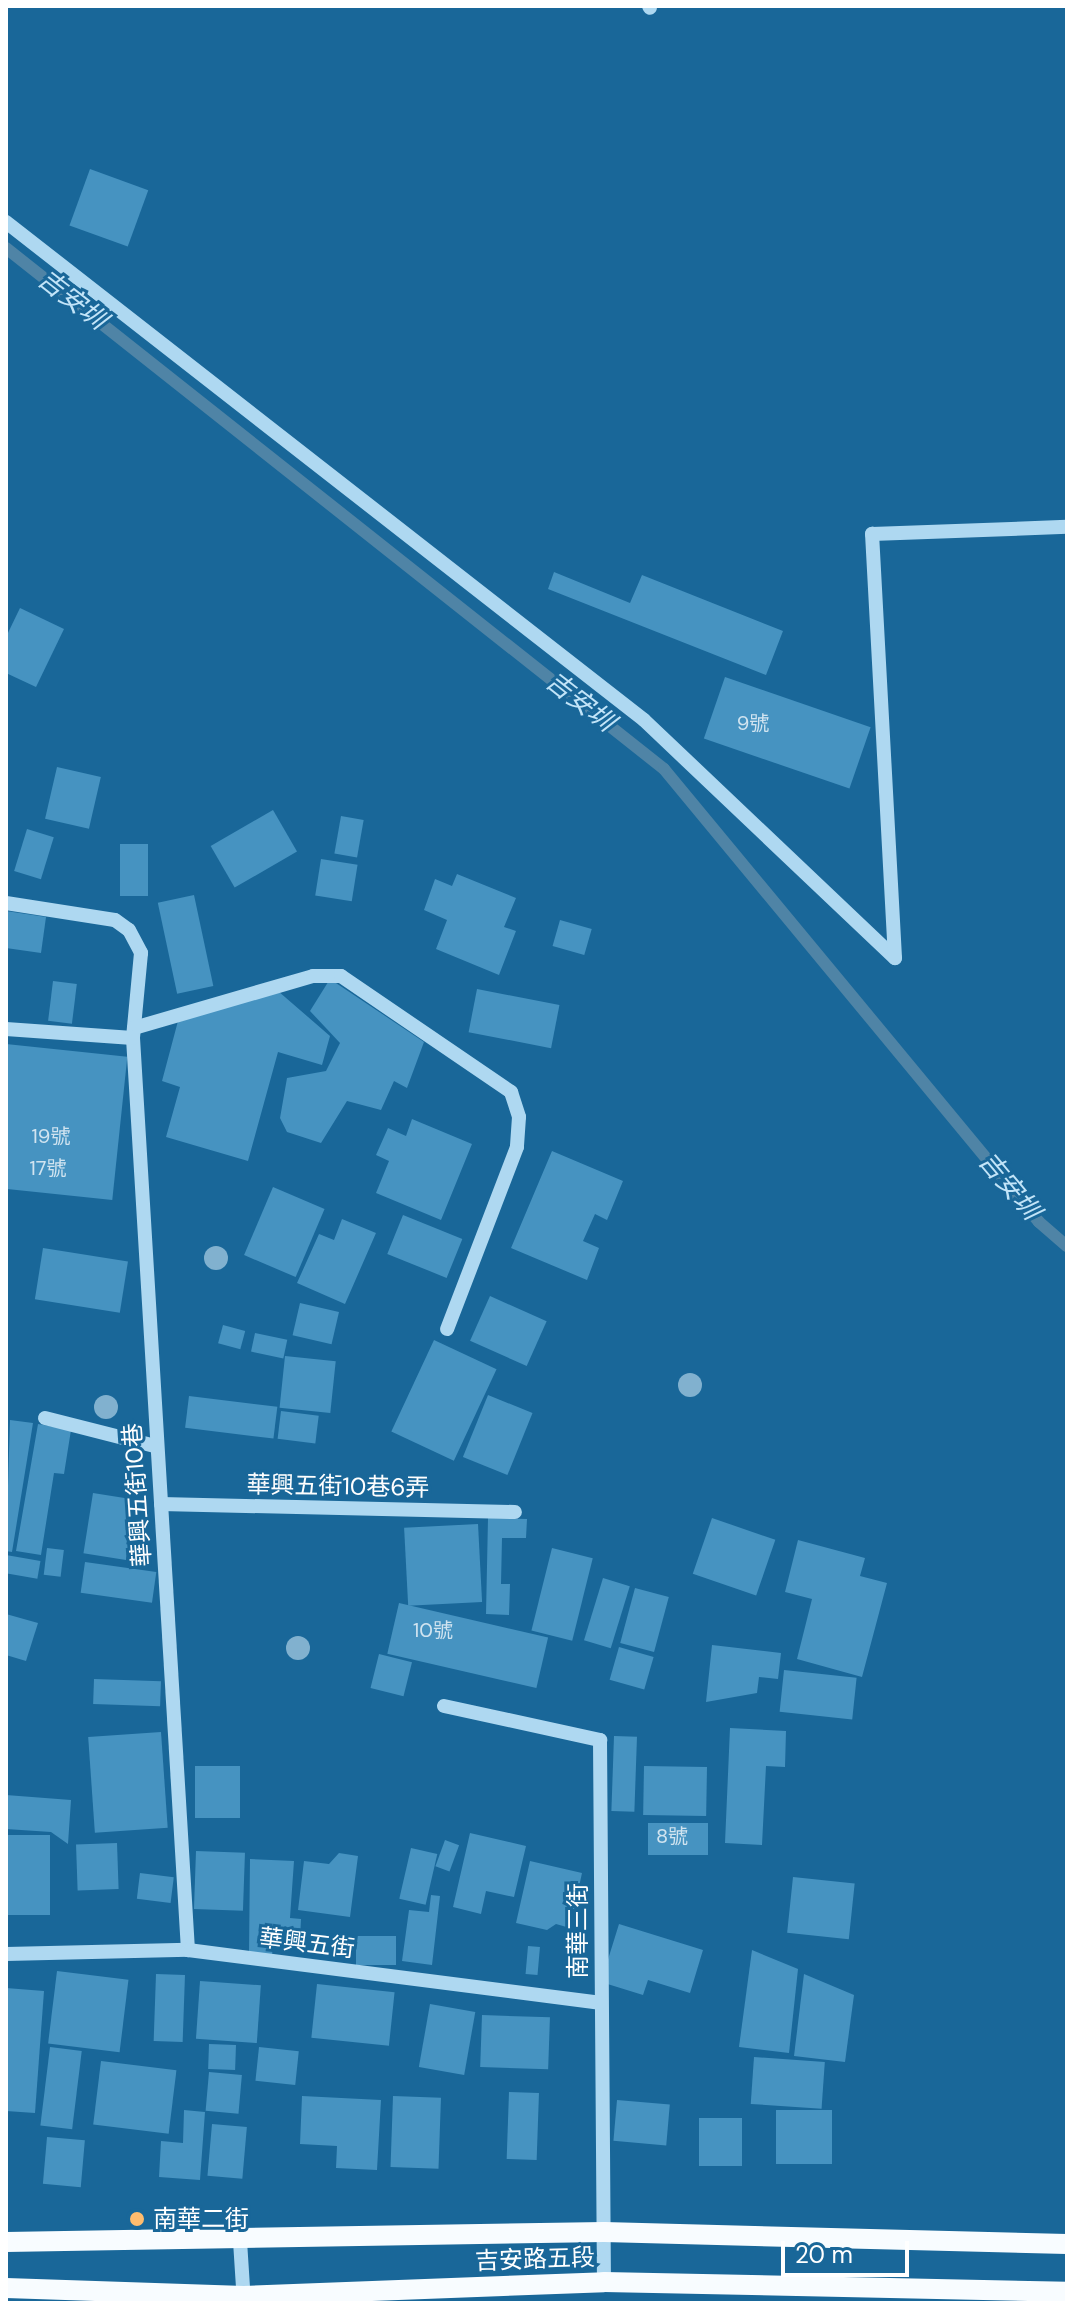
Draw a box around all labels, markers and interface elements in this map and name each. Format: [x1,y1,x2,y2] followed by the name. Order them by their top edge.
[32,264,112,336] water label: 吉安圳
[540,666,620,738] water label: 吉安圳
[737,711,769,735] house number: 9號
[32,1124,70,1148] house number: 19號
[972,1146,1046,1226] water label: 吉安圳
[30,1156,66,1180] house number: 17號
[118,1422,156,1568] street label: 華興五街10巷
[246,1470,430,1502] street label: 華興五街10巷6弄
[413,1618,453,1642] house number: 10號
[656,1824,688,1848] house number: 8號
[564,1883,592,1979] street label: 南華三街
[258,1923,356,1963] street label: 華興五街
[153,2205,249,2233] place label: 南華二街
[128,2210,146,2228] marker: 南華二街
[785,2225,913,2275] scale bar
[795,2239,853,2270] text: 20 m
[475,2243,595,2275] street label: 吉安路五段

